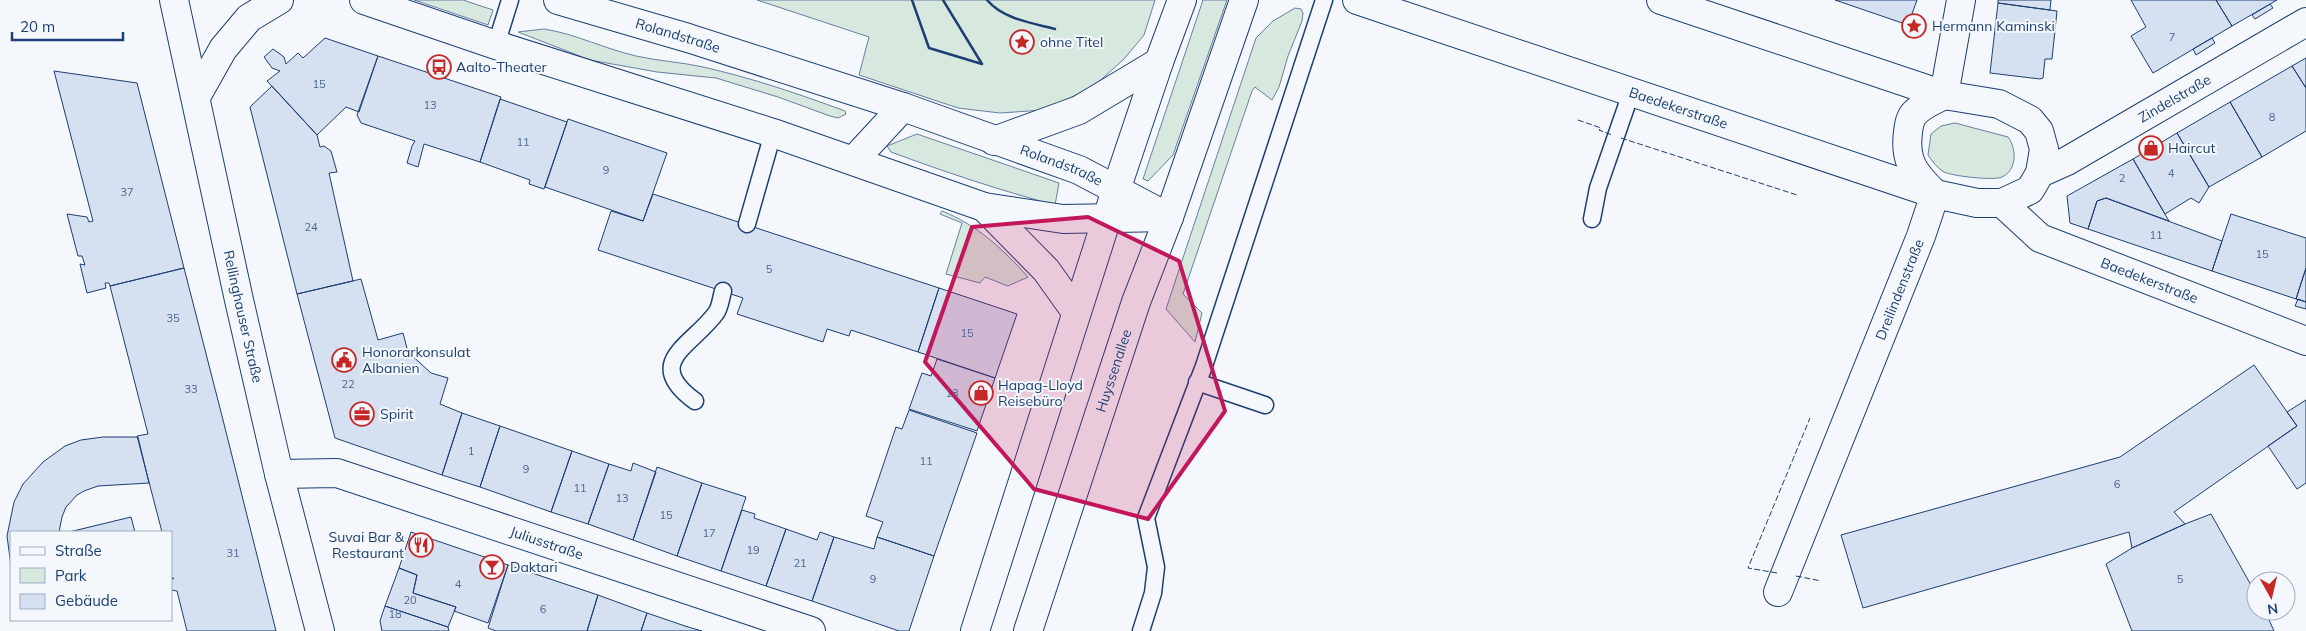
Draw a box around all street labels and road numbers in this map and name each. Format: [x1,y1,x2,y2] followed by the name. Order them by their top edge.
[633,14,723,57] street label: Rolandstraße
[2135,70,2214,127] street label: Zindelstraße
[1627,83,1730,133] street label: Baedekerstraße
[1018,141,1106,190] street label: Rolandstraße
[1871,236,1928,343] street label: Dreilindenstraße
[219,249,267,385] street label: Rellinghauser Straße
[2098,253,2201,307] street label: Baedekerstraße
[1091,327,1135,414] street label: Huyssenallee
[508,522,586,563] street label: Juliusstraße

